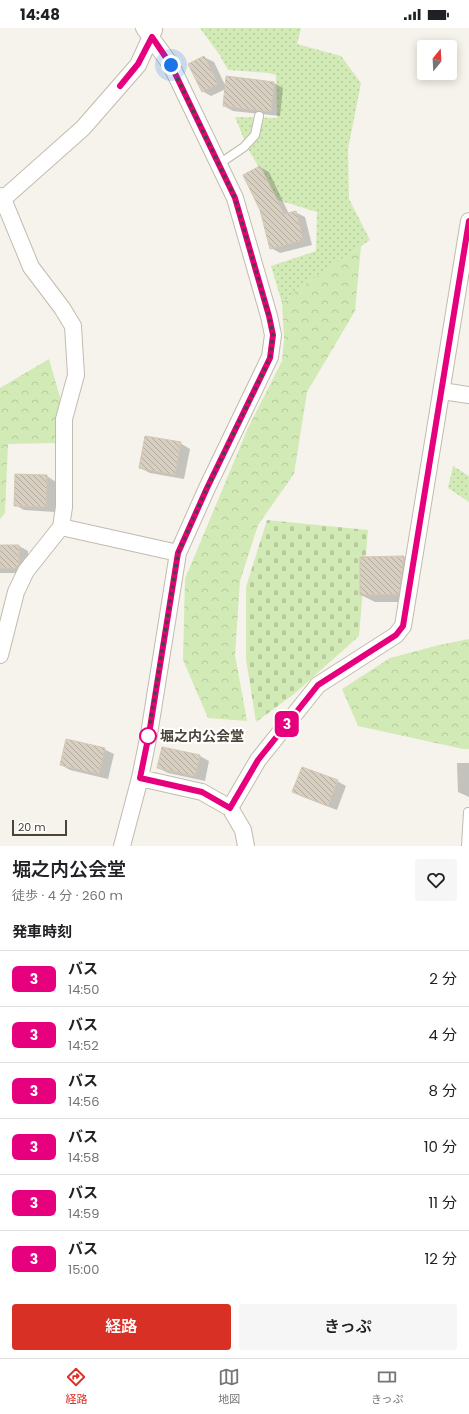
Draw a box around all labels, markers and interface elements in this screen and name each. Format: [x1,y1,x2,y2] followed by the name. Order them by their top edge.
[20,4,60,25] text: 14:48
[417,40,457,80] north arrow
[417,40,457,80] map controls
[161,55,181,75] your location
[274,711,300,737] line badge: 3
[283,714,291,734] text: 3
[160,726,244,746] place label: 堀之内公会堂
[139,727,157,745] marker: 堀之内公会堂
[12,818,67,837] scale bar
[18,819,46,835] text: 20 m
[12,856,126,883] text: 堀之内公会堂
[415,859,457,901] button: heart
[12,886,123,905] text: 徒歩 · 4 分 · 260 m
[12,921,72,942] text: 発車時刻
[68,958,98,979] text: バス
[429,968,457,989] text: 2 分
[30,969,38,989] text: 3
[68,980,99,999] text: 14:50
[68,1014,98,1035] text: バス
[429,1024,457,1045] text: 4 分
[30,1025,38,1045] text: 3
[68,1036,99,1055] text: 14:52
[68,1070,98,1091] text: バス
[429,1080,457,1101] text: 8 分
[30,1081,38,1101] text: 3
[68,1092,100,1111] text: 14:56
[68,1126,98,1147] text: バス
[424,1136,457,1157] text: 10 分
[30,1137,38,1157] text: 3
[68,1148,99,1167] text: 14:58
[68,1182,98,1203] text: バス
[428,1192,457,1213] text: 11 分
[30,1193,38,1213] text: 3
[68,1204,99,1223] text: 14:59
[68,1238,98,1259] text: バス
[425,1248,457,1269] text: 12 分
[30,1249,38,1269] text: 3
[68,1260,99,1279] text: 15:00
[12,1304,231,1350] button: 経路
[239,1304,457,1350] button: きっぷ
[65,1366,87,1408] tab: 経路
[218,1366,240,1408] tab: 地図
[371,1366,404,1408] tab: きっぷ

